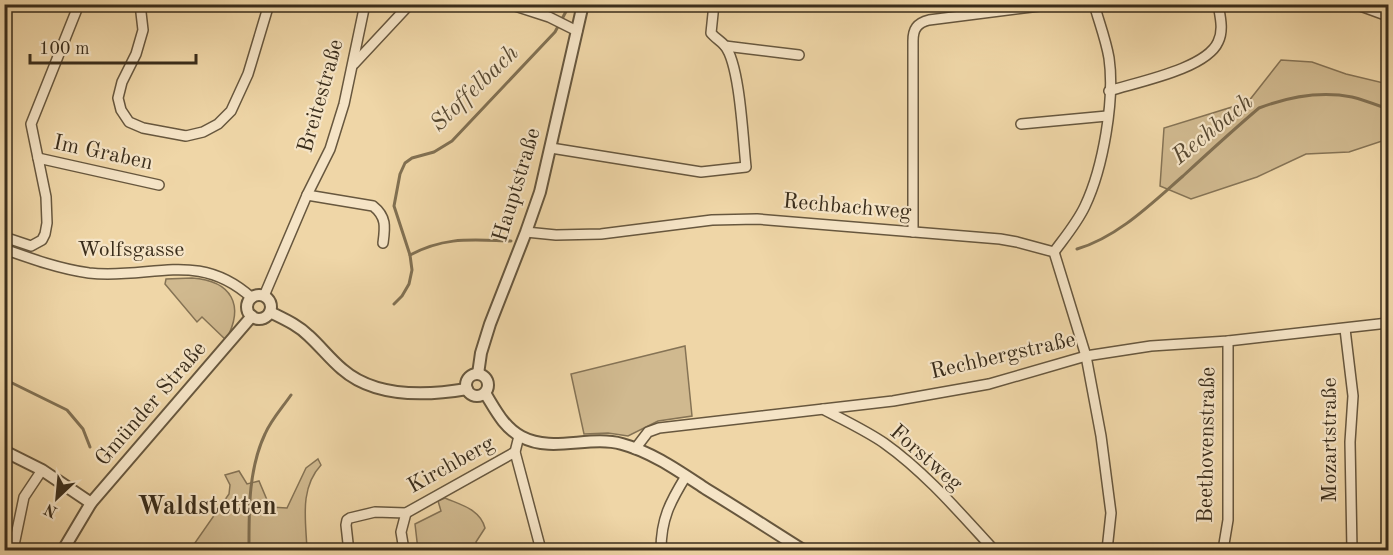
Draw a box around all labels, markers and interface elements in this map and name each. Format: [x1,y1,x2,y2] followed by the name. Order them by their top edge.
[30,27,196,65] scale bar
[294,37,348,155] street label: Breitestraße
[39,40,90,58] text: 100 m
[426,41,524,137] water label: Stoffelbach
[1167,90,1258,170] water label: Rechbach
[489,125,545,245] street label: Hauptstraße
[51,132,155,174] street label: Im Graben
[782,190,912,224] street label: Rechbachweg
[77,239,185,261] street label: Wolfsgasse
[928,329,1078,383] street label: Rechbergstraße
[91,338,211,470] street label: Gmünder Straße
[1195,367,1219,523] street label: Beethovenstraße
[1319,377,1341,503] street label: Mozartstraße
[885,421,967,495] street label: Forstweg
[404,432,498,498] street label: Kirchberg
[27,468,87,528] north arrow
[137,494,277,520] district label: Waldstetten
[42,499,60,520] text: N

